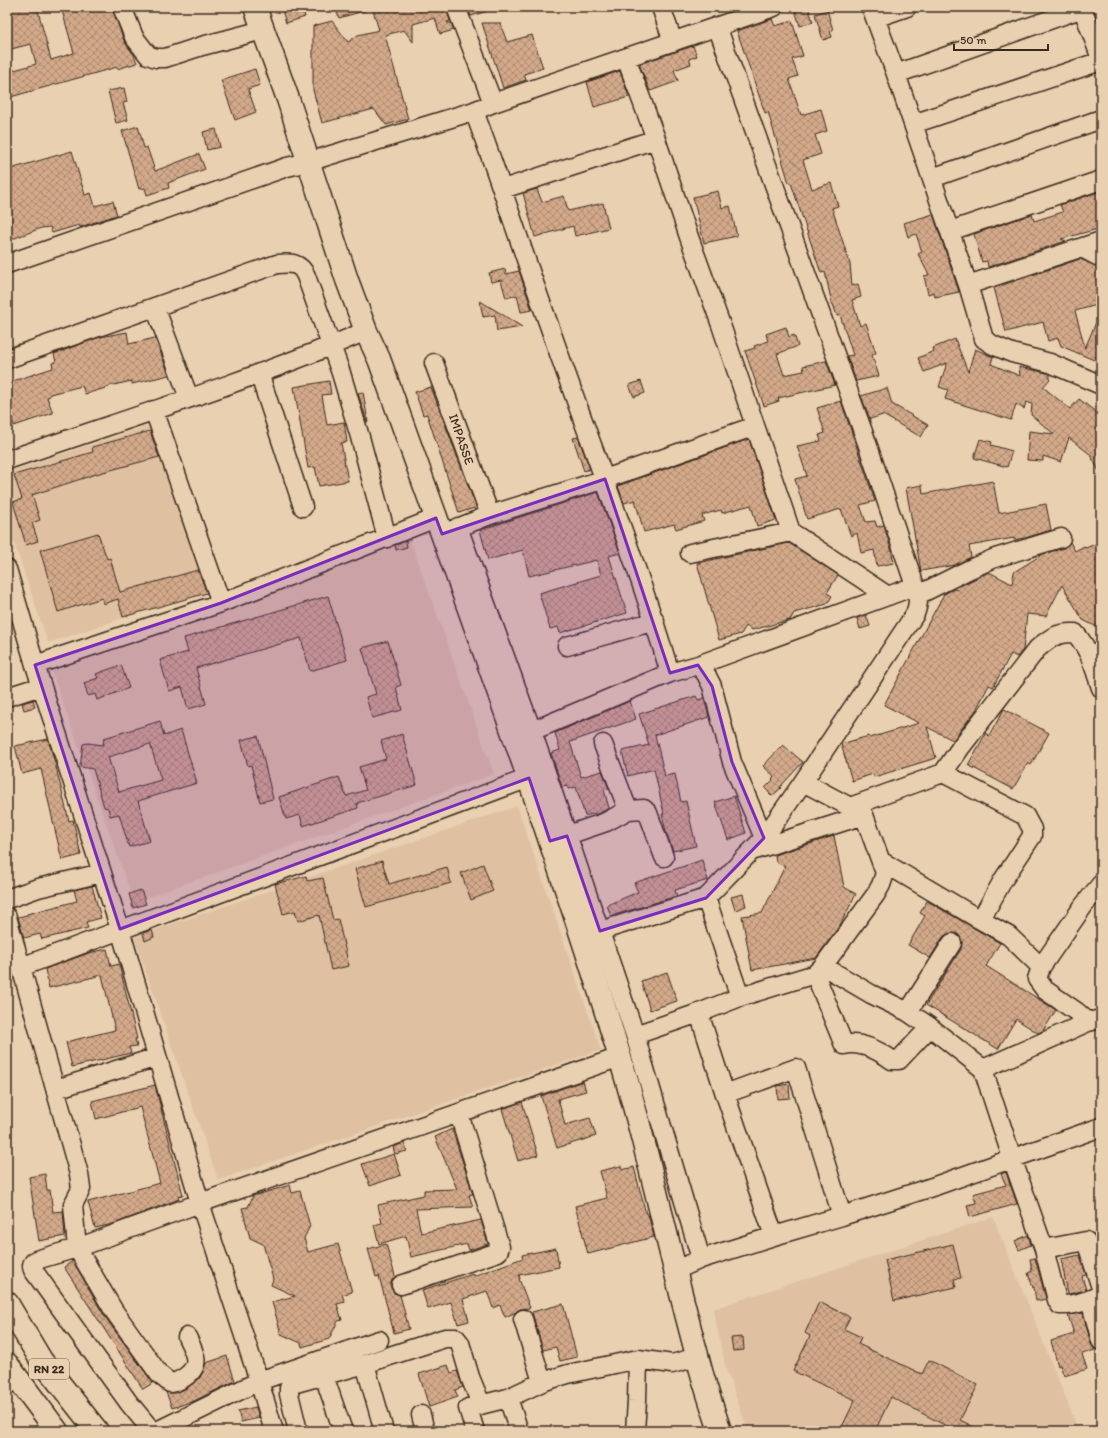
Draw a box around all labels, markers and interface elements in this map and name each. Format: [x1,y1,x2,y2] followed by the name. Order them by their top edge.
[954,26,1048,52] scale bar
[960,33,986,47] text: 50 m
[446,412,477,466] street label: IMPASSE
[29,1359,69,1379] road number: RN 22

